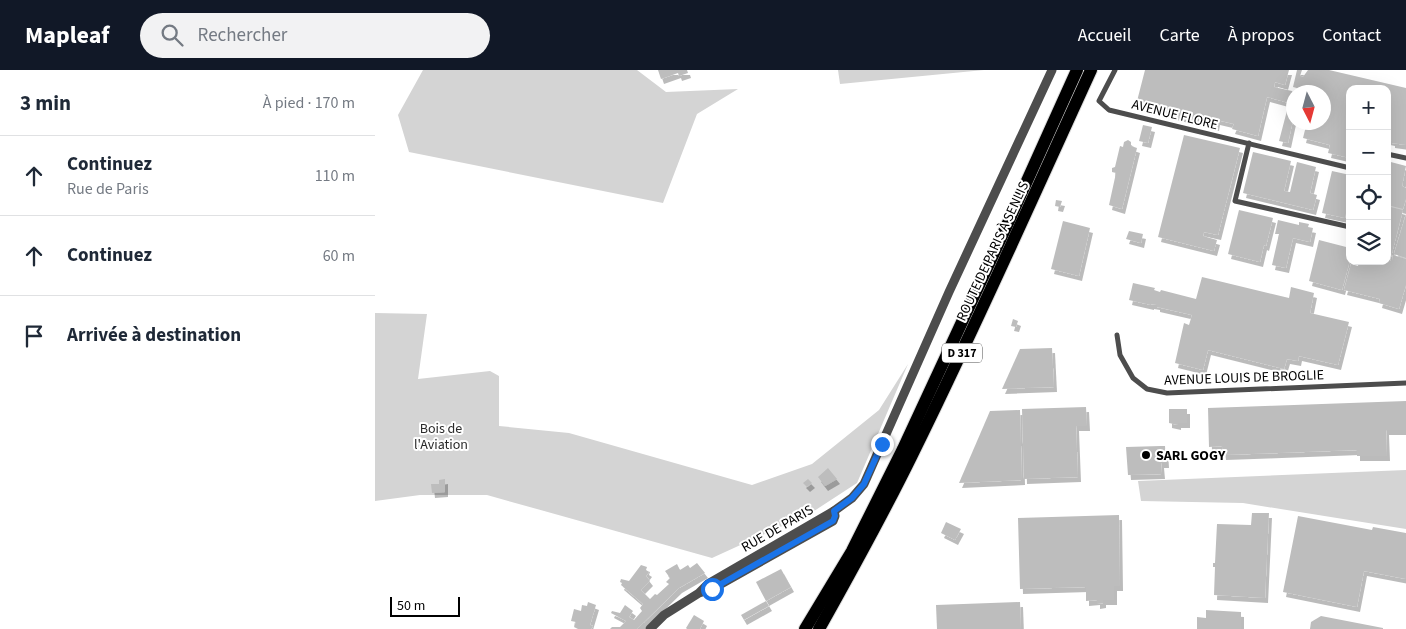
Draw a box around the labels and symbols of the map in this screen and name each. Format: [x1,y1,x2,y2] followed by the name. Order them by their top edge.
[1286,85,1331,130] north arrow
[1130,95,1220,135] street label: AVENUE FLORE
[952,178,1034,324] street label: ROUTE DE PARIS À SENLIS
[942,344,982,362] road number: D 317
[1164,365,1324,391] street label: AVENUE LOUIS DE BROGLIE
[414,419,468,455] park label: Bois de l'Aviation
[871,433,894,456] route end
[1156,446,1226,466] place label: SARL GOGY
[1140,449,1152,461] marker: SARL GOGY
[738,500,817,558] street label: RUE DE PARIS
[701,578,724,601] route start
[390,594,460,617] scale bar

